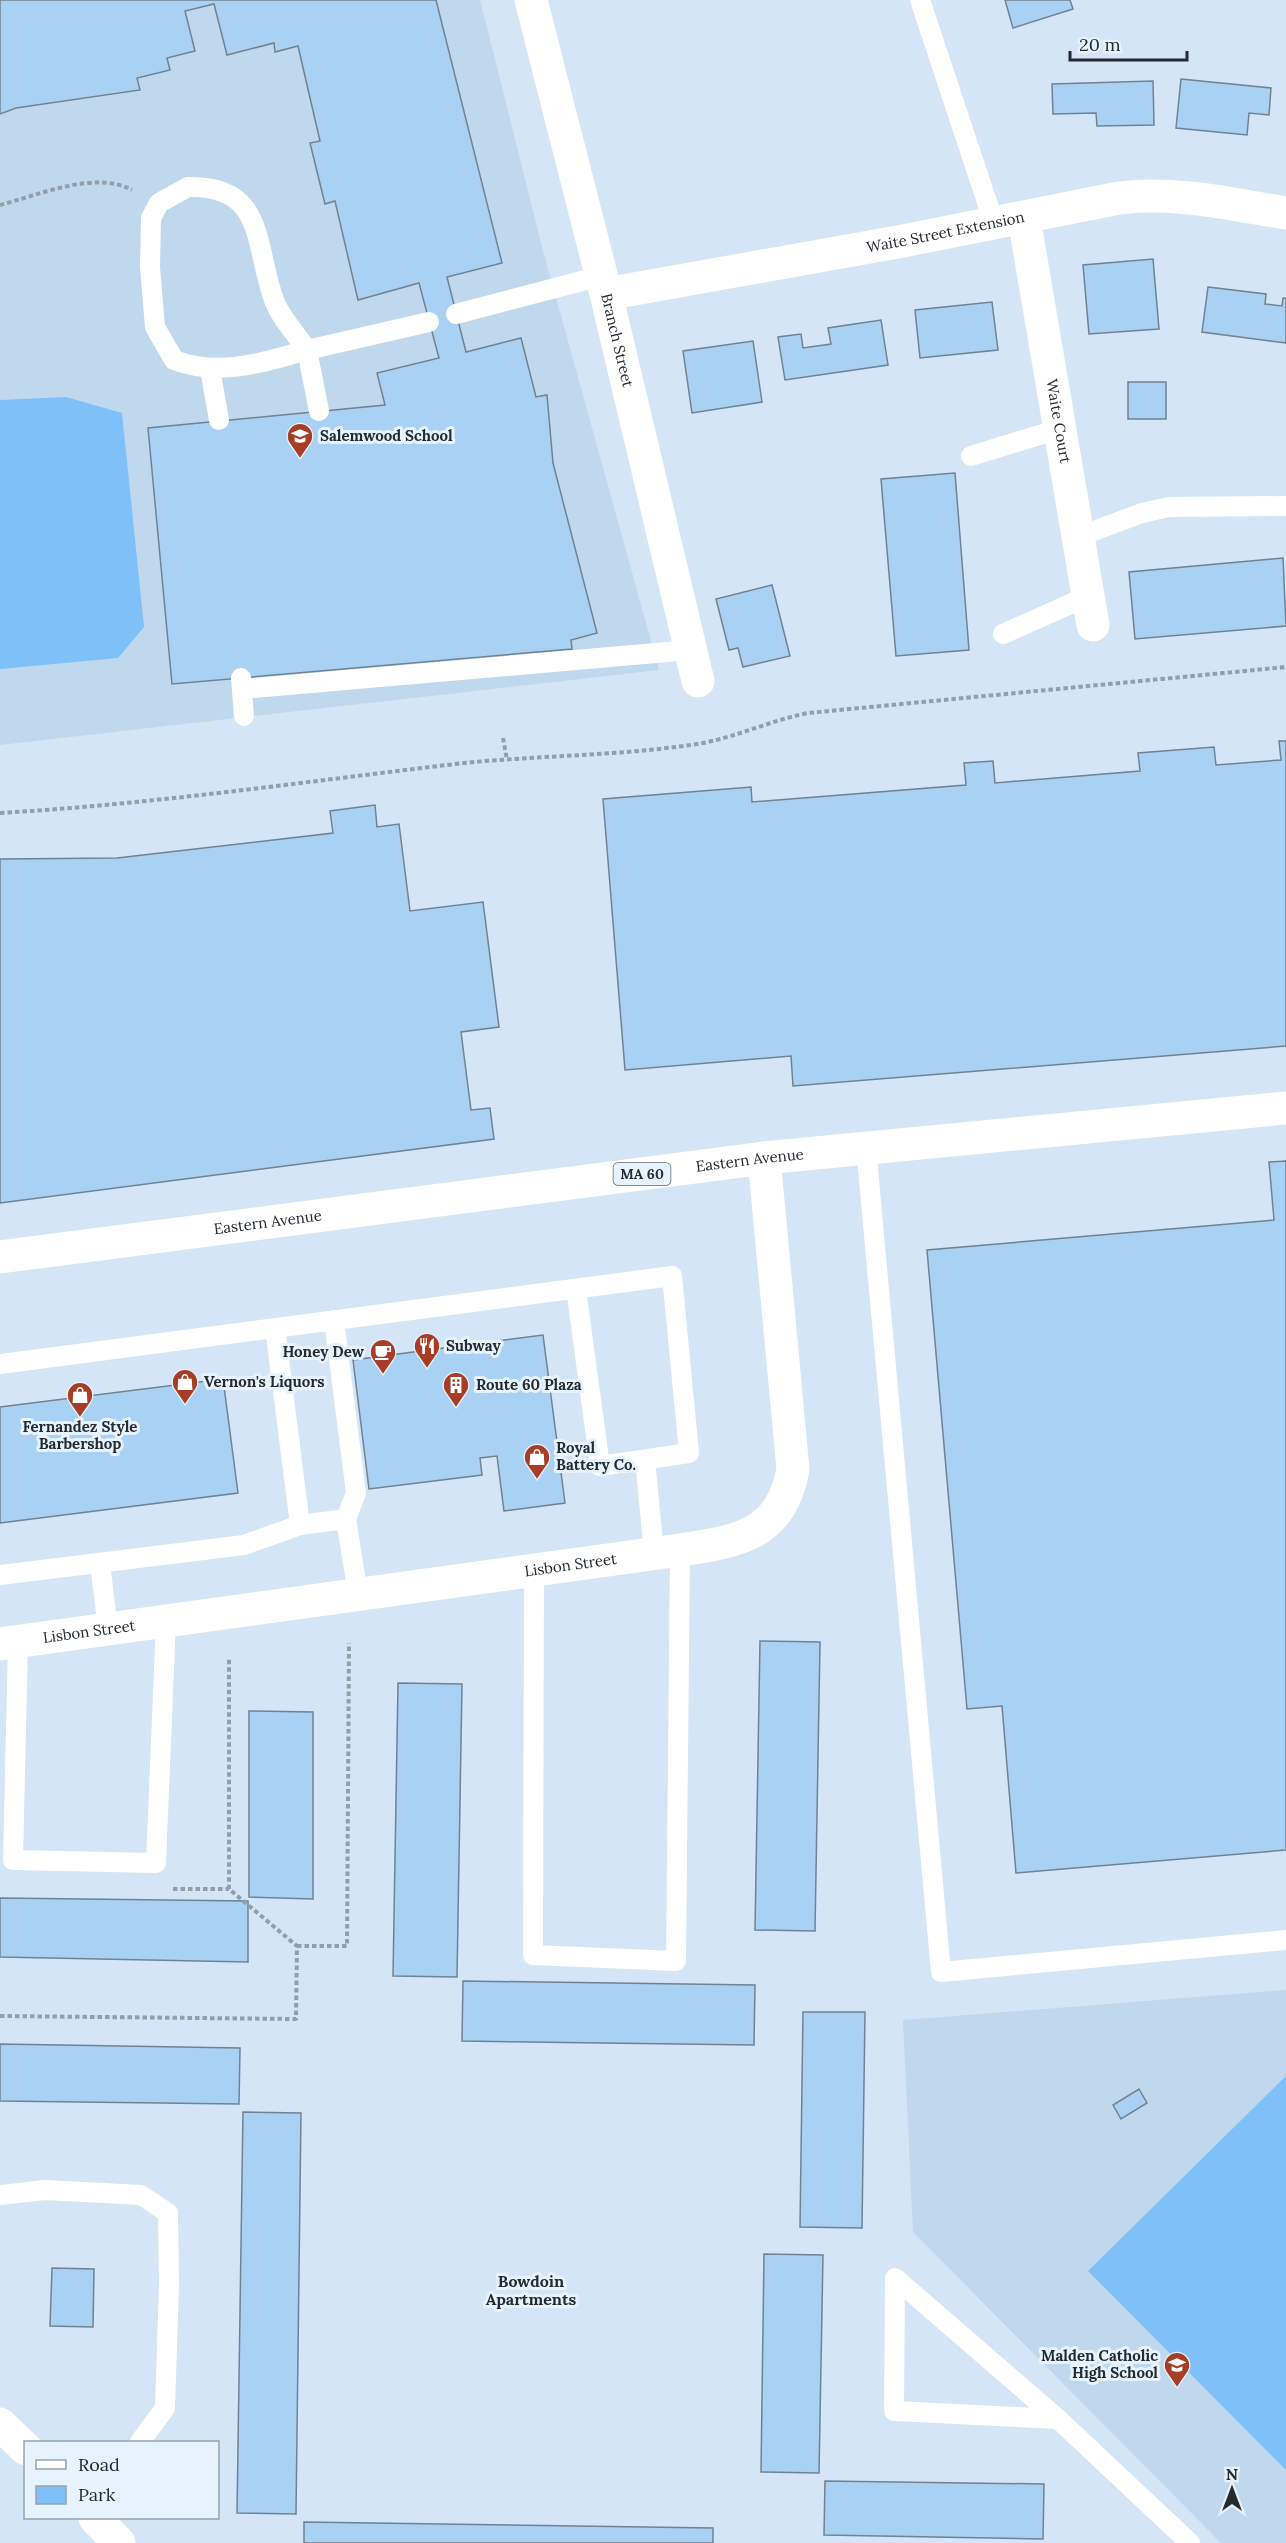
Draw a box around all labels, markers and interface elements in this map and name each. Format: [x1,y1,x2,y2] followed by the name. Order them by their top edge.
[1070,24,1187,62] scale bar
[1079,33,1121,56] text: 20 m
[865,207,1026,256] street label: Waite Street Extension
[597,291,638,389] street label: Branch Street
[1042,377,1075,465] street label: Waite Court
[285,421,315,459] school or university icon: Salemwood School
[320,426,453,445] place label: Salemwood School
[695,1144,805,1176] street label: Eastern Avenue
[614,1163,670,1185] road number: MA 60
[213,1205,323,1238] street label: Eastern Avenue
[412,1331,442,1369] restaurant icon: Subway
[446,1336,501,1355] place label: Subway
[368,1337,398,1375] cafe icon: Honey Dew
[282,1342,365,1361] place label: Honey Dew
[170,1367,200,1405] shop icon: Vernon's Liquors
[441,1370,471,1408] building icon: Route 60 Plaza
[204,1372,325,1391] place label: Vernon's Liquors
[476,1375,582,1394] place label: Route 60 Plaza
[65,1380,95,1418] shop icon: Fernandez Style Barbershop
[23,1417,137,1453] place label: Fernandez Style Barbershop
[556,1438,636,1474] place label: Royal Battery Co.
[522,1442,552,1480] shop icon: Royal Battery Co.
[523,1549,618,1580] street label: Lisbon Street
[42,1615,137,1647] street label: Lisbon Street
[486,2271,577,2309] district label: Bowdoin Apartments
[1041,2346,1158,2382] place label: Malden Catholic High School
[1162,2350,1192,2388] school or university icon: Malden Catholic High School
[24,2441,219,2519] legend
[78,2453,120,2476] text: Road
[1202,2459,1262,2519] north arrow
[1226,2464,1238,2484] text: N
[78,2483,116,2506] text: Park

